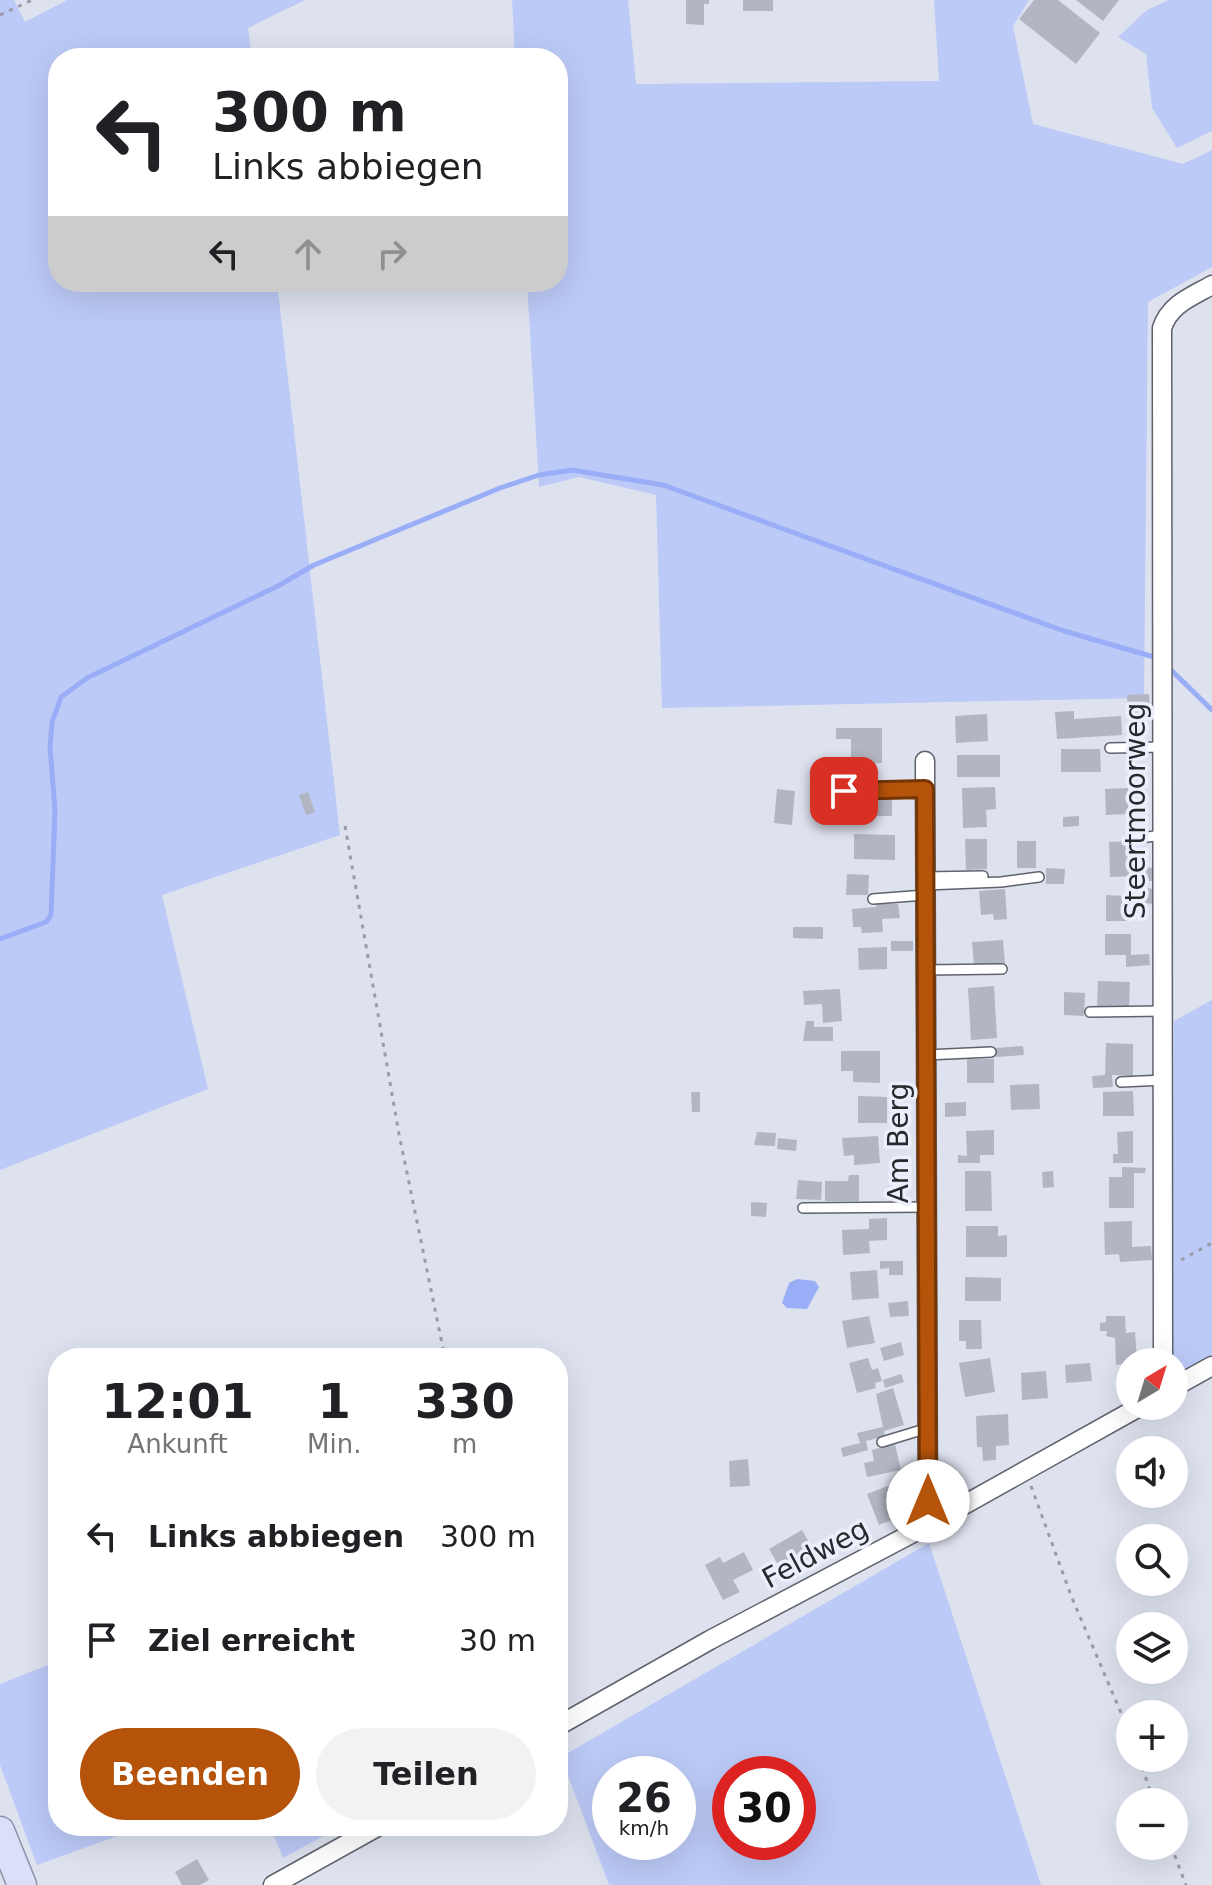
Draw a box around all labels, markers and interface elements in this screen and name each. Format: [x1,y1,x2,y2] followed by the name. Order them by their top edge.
[212,79,407,144] text: 300 m
[80,80,184,184] icon: left
[212,146,484,187] text: Links abbiegen
[202,232,246,276] icon: left
[286,232,330,276] icon: ahead
[370,232,414,276] icon: right
[1119,703,1152,919] street label: Steertmoorweg
[810,757,878,825] pin
[822,769,866,813] icon: arrive
[882,1083,915,1203] street label: Am Berg
[1116,1348,1188,1420] north arrow
[1116,1348,1188,1860] map controls
[101,1373,254,1429] text: 12:01
[318,1373,351,1429] text: 1
[415,1373,515,1429] text: 330
[127,1429,228,1459] text: Ankunft
[307,1429,361,1459] text: Min.
[452,1429,477,1459] text: m
[1116,1436,1188,1508] button: sound
[886,1459,970,1543] position arrow
[757,1512,874,1595] street label: Feldweg
[80,1514,124,1558] icon: left
[148,1519,404,1554] text: Links abbiegen
[440,1519,536,1554] text: 300 m
[1116,1524,1188,1596] button: search
[1116,1612,1188,1684] button: layers
[80,1618,124,1662] icon: arrive
[148,1623,355,1658] text: Ziel erreicht
[459,1623,536,1658] text: 30 m
[1116,1700,1188,1772] button: +
[80,1728,300,1820] button: Beenden
[316,1728,536,1820] button: Teilen
[712,1756,816,1860] speed limit sign: 30
[616,1775,672,1821] text: 26
[1116,1788,1188,1860] button: −
[619,1816,669,1840] text: km/h

